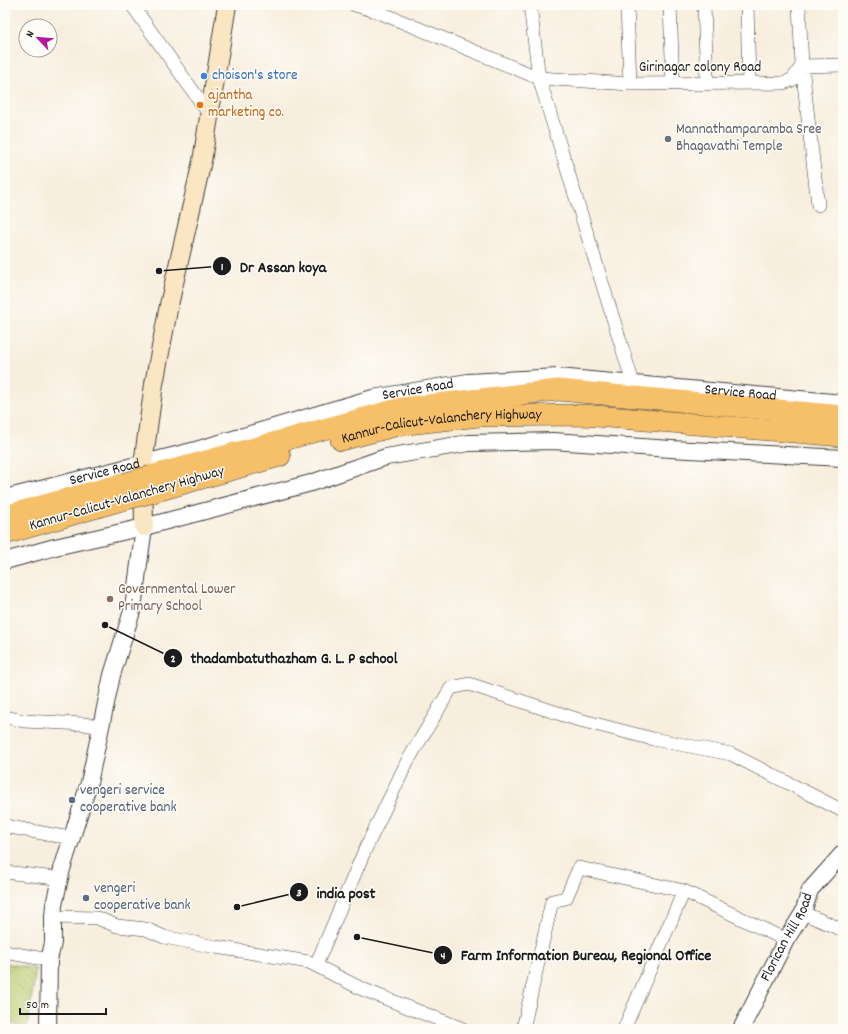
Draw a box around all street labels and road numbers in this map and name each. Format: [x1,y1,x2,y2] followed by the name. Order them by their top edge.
[639,57,761,79] street label: Girinagar colony Road
[381,374,455,407] street label: Service Road
[703,379,777,408] street label: Service Road
[339,404,543,450] street label: Kannur-Calicut-Valanchery Highway
[67,453,142,492] street label: Service Road
[27,460,228,537] street label: Kannur-Calicut-Valanchery Highway
[756,890,819,986] street label: Florican Hill Road

